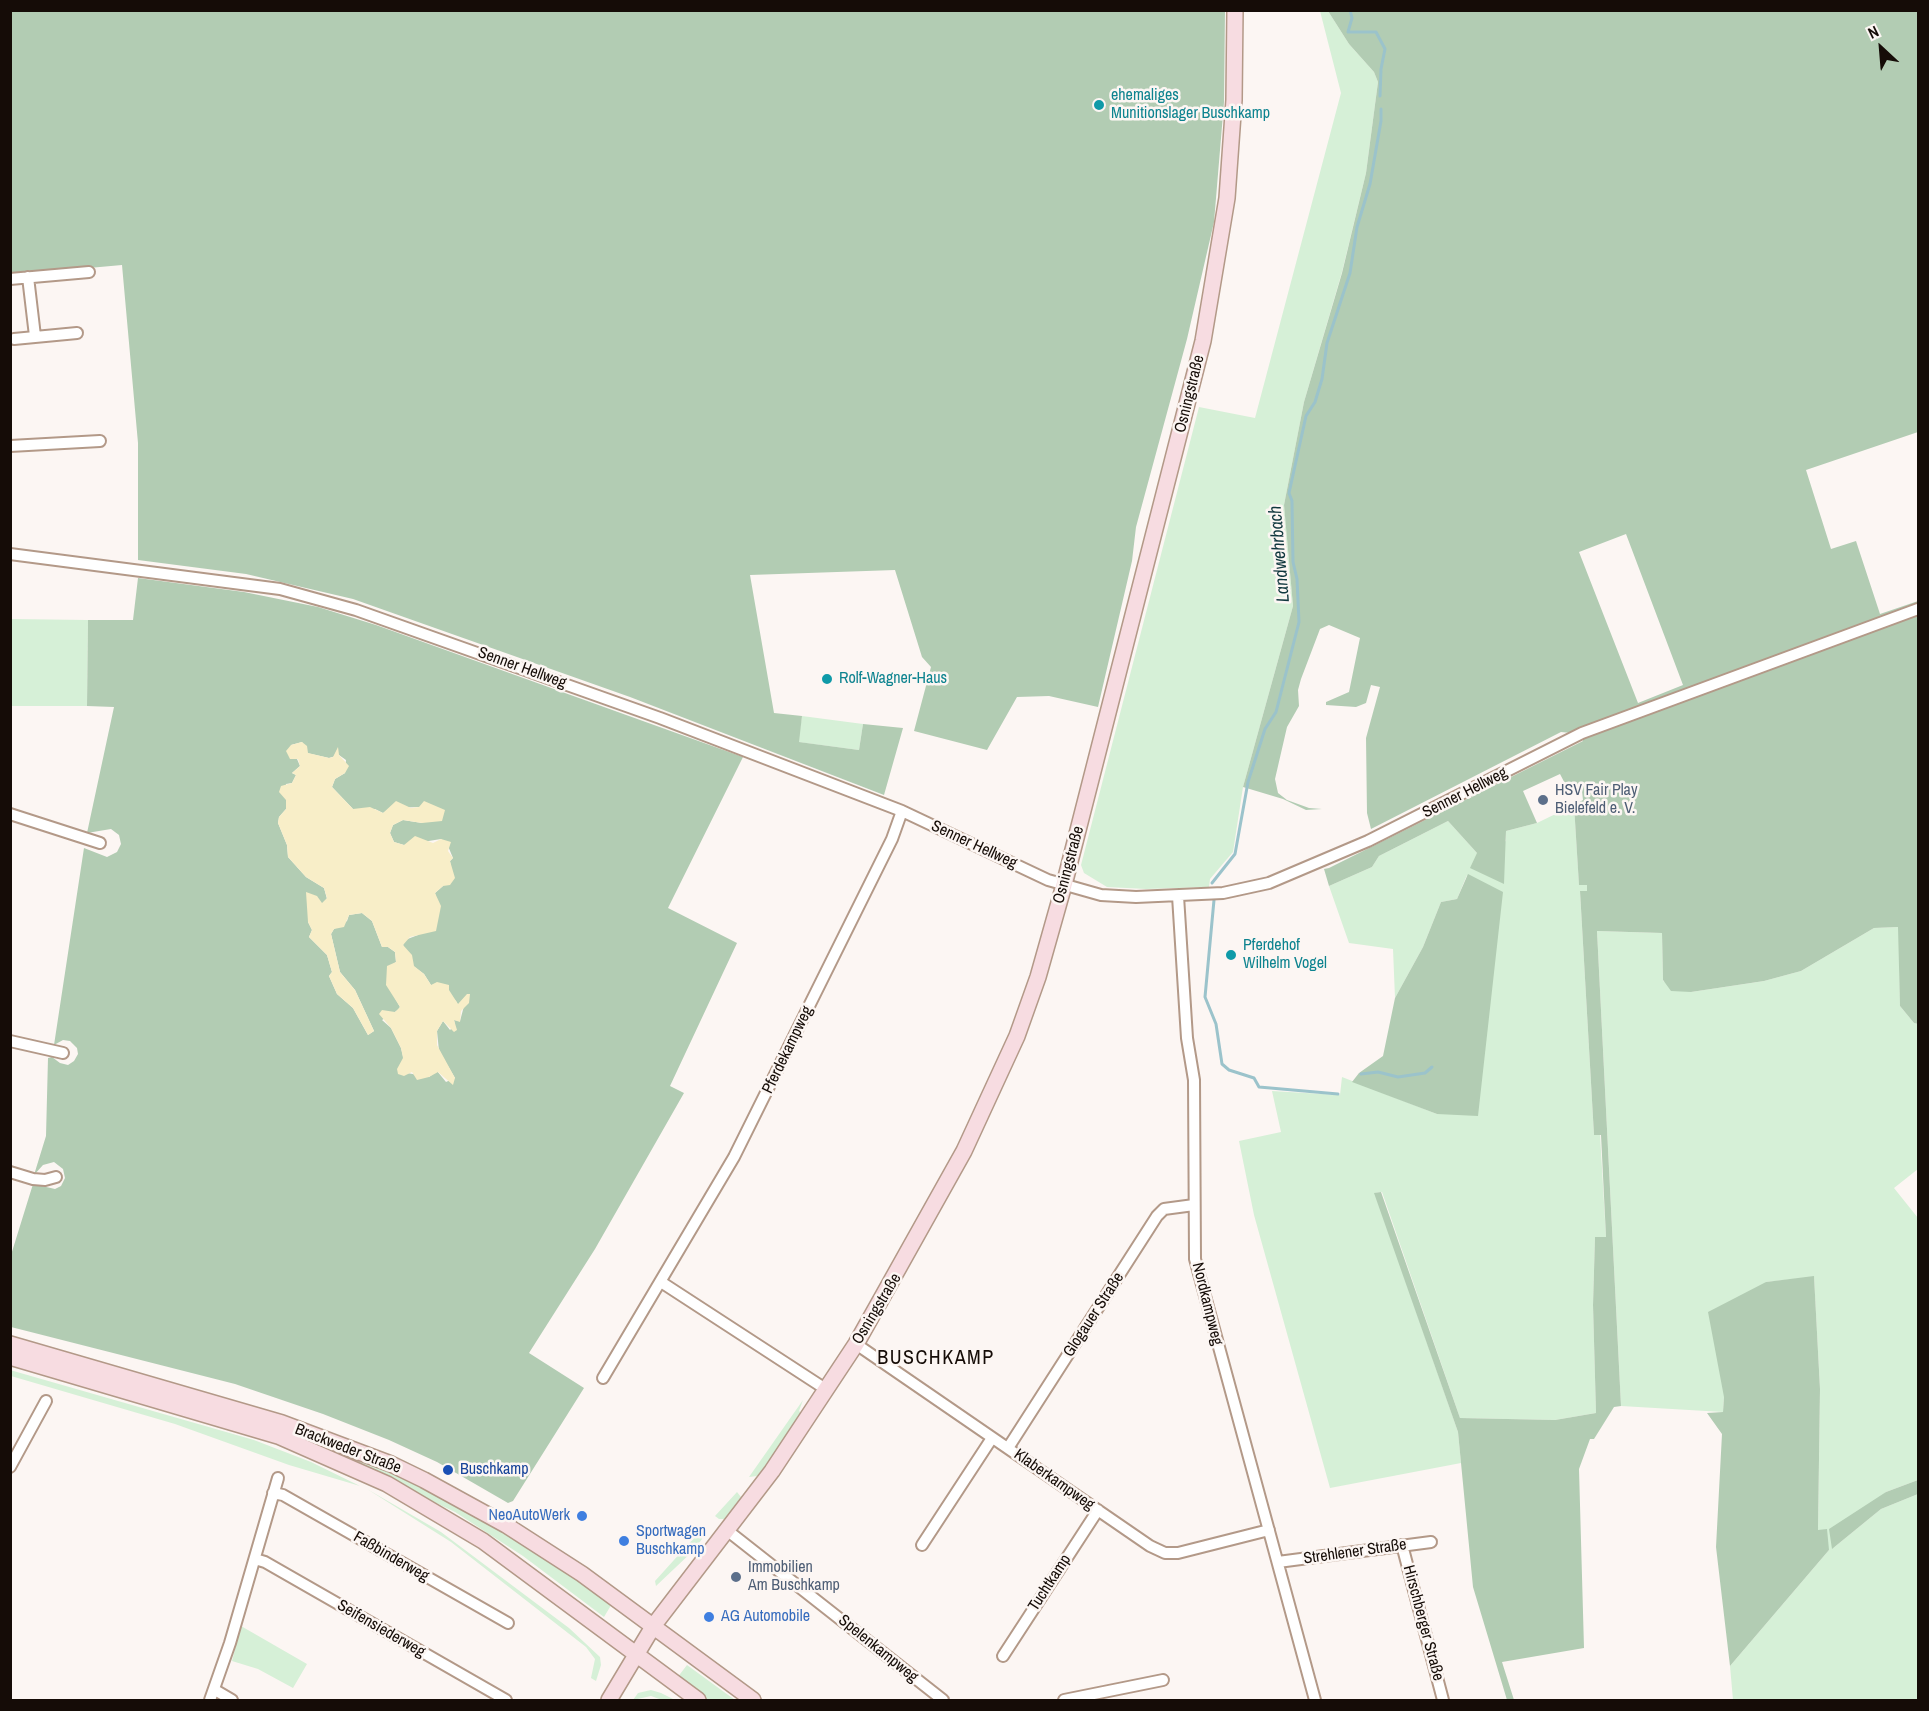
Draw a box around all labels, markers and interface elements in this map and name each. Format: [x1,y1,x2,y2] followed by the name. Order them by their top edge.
[1851,18,1911,78] north arrow
[1864,20,1882,44] text: N
[1111,86,1270,124] place label: ehemaliges Munitionslager Buschkamp
[1092,98,1106,112] marker: ehemaliges Munitionslager Buschkamp
[1171,353,1209,435] street label: Osningstraße
[1265,505,1295,603] water label: Landwehrbach
[475,643,569,693] street label: Senner Hellweg
[839,669,947,689] place label: Rolf-Wagner-Haus
[820,672,834,686] marker: Rolf-Wagner-Haus
[1419,763,1511,823] street label: Senner Hellweg
[1555,781,1637,819] place label: HSV Fair Play Bielefeld e. V.
[1536,793,1550,807] marker: HSV Fair Play Bielefeld e. V.
[928,817,1020,873] street label: Senner Hellweg
[1049,824,1089,906] street label: Osningstraße
[1243,936,1327,974] place label: Pferdehof Wilhelm Vogel
[1224,948,1238,962] marker: Pferdehof Wilhelm Vogel
[759,1003,817,1097] street label: Pferdekampweg
[1187,1261,1227,1347] street label: Nordkampweg
[1060,1269,1128,1361] street label: Glogauer Straße
[848,1270,906,1348] street label: Osningstraße
[877,1347,995,1371] district label: BUSCHKAMP
[292,1420,404,1478] street label: Brackweder Straße
[1010,1445,1098,1515] street label: Klaberkampweg
[460,1460,529,1480] place label: Buschkamp
[441,1463,455,1477] marker: Buschkamp
[489,1506,570,1526] place label: NeoAutoWerk
[575,1509,589,1523] marker: NeoAutoWerk
[636,1522,706,1560] place label: Sportwagen Buschkamp
[350,1528,432,1586] street label: Faßbinderweg
[617,1534,631,1548] marker: Sportwagen Buschkamp
[1302,1535,1408,1569] street label: Strehlener Straße
[1025,1551,1075,1615] street label: Tuchtkamp
[748,1558,840,1596] place label: Immobilien Am Buschkamp
[1398,1563,1448,1683] street label: Hirschberger Straße
[729,1570,743,1584] marker: Immobilien Am Buschkamp
[334,1596,428,1662] street label: Seifensiederweg
[721,1607,810,1627] place label: AG Automobile
[702,1610,716,1624] marker: AG Automobile
[834,1611,922,1687] street label: Spelenkampweg

